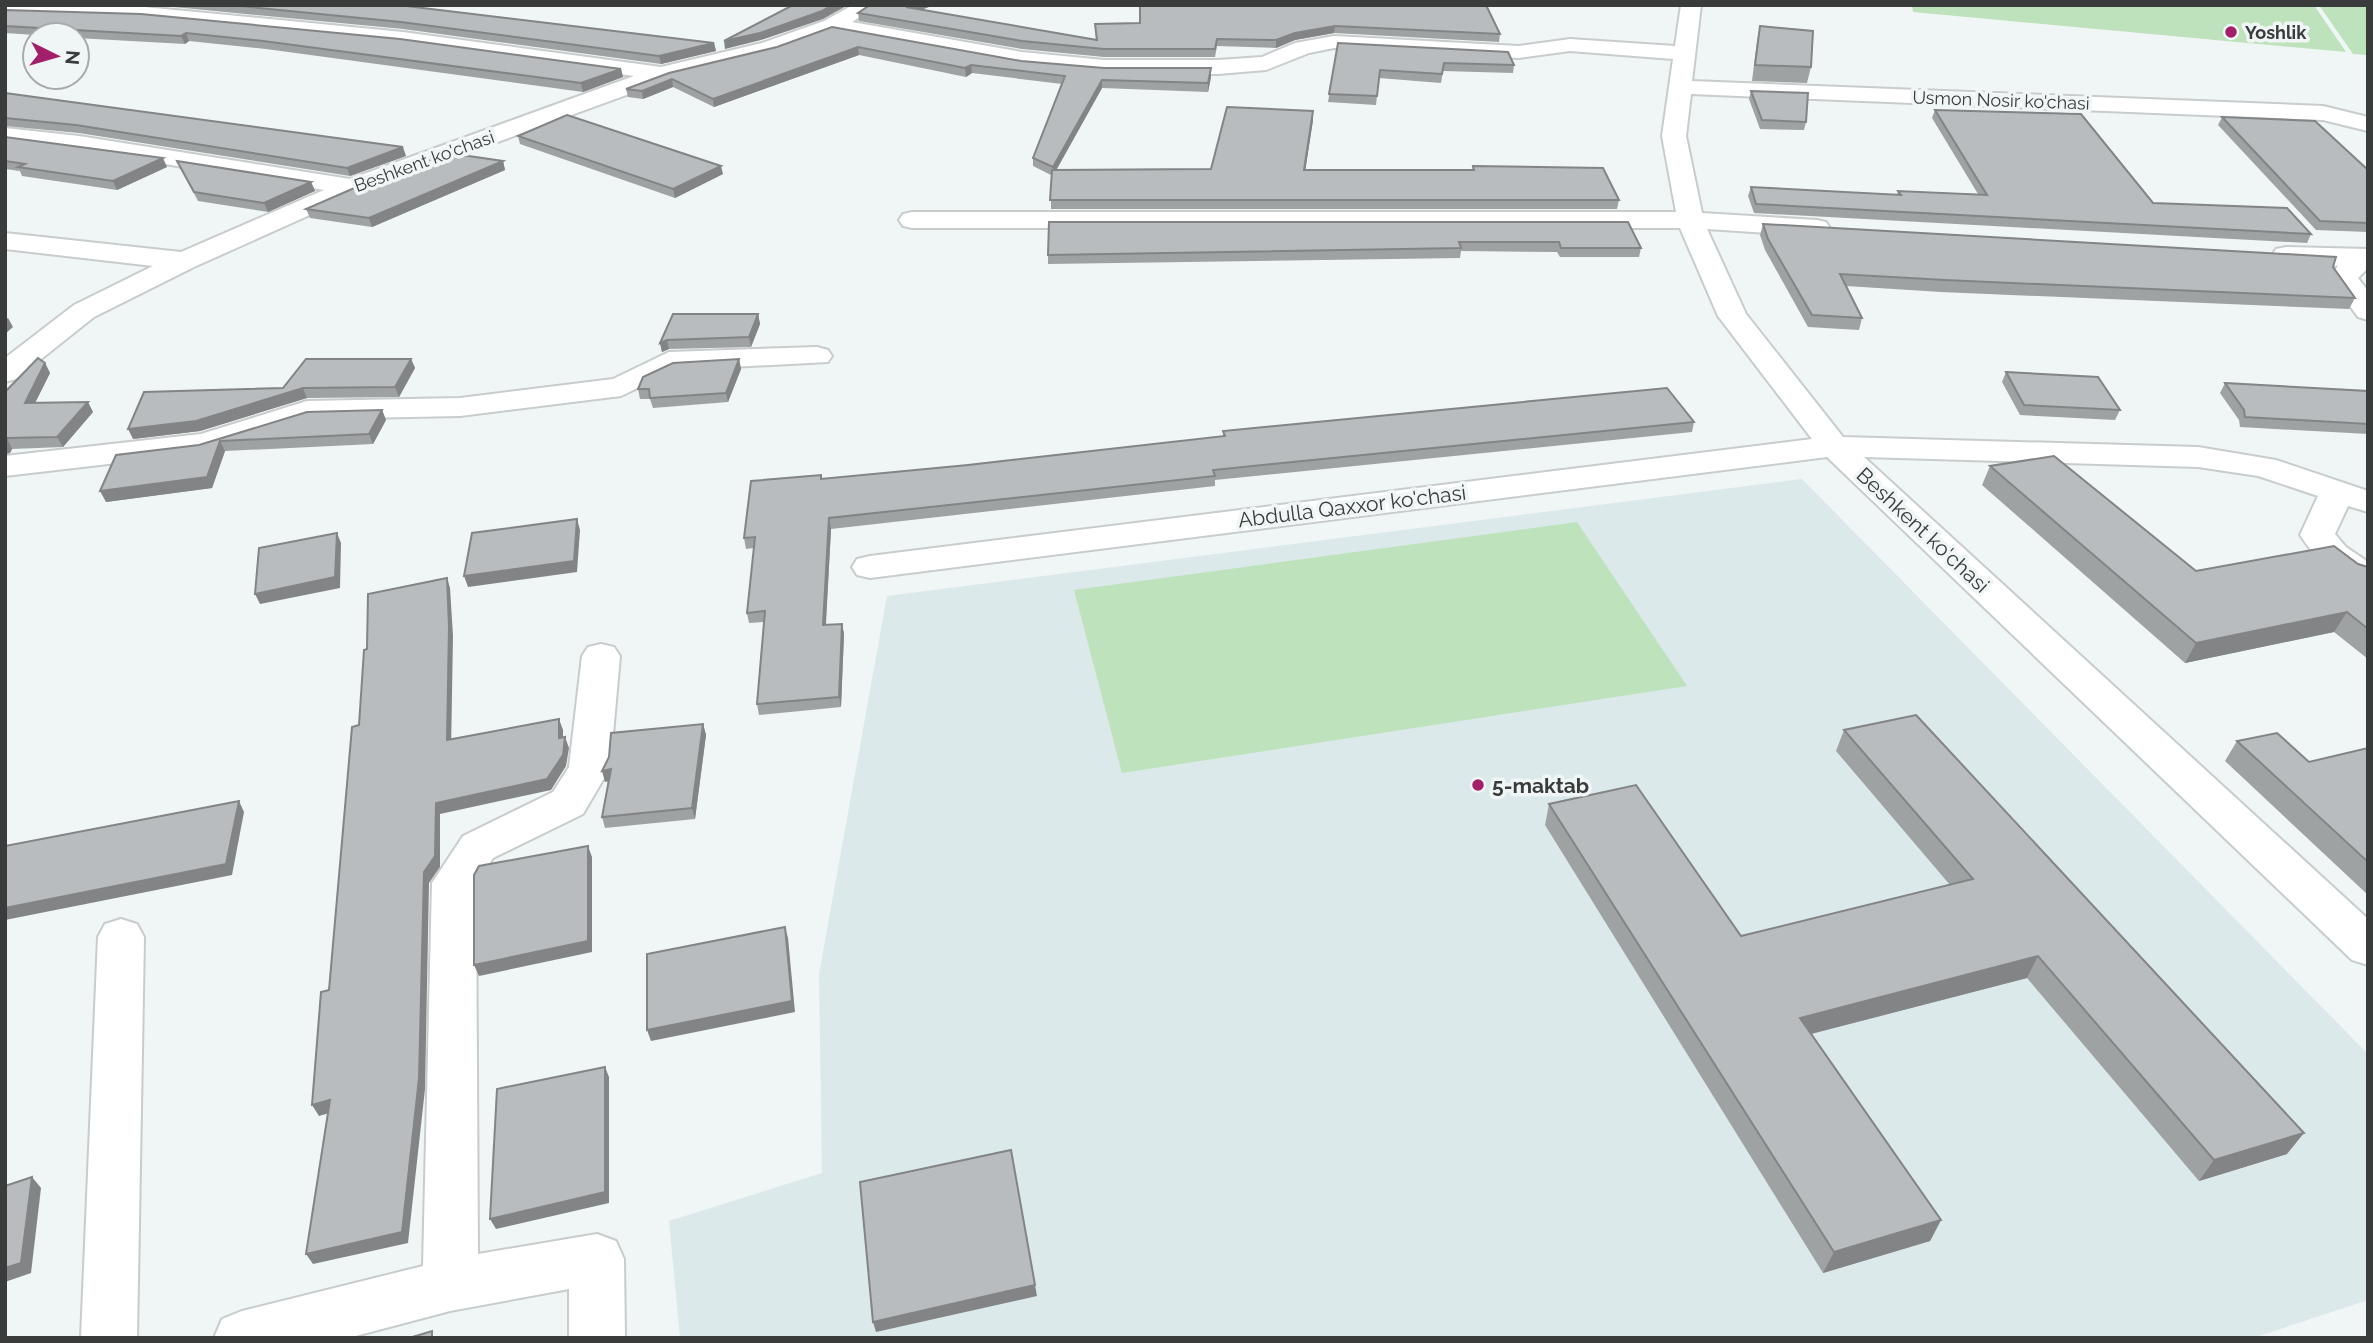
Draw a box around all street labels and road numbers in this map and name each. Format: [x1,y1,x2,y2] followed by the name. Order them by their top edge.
[1912,86,2090,114] street label: Usmon Nosir ko'chasi
[351,126,497,196] street label: Beshkent ko'chasi
[1851,462,1995,598] street label: Beshkent ko'chasi
[1237,480,1467,532] street label: Abdulla Qaxxor ko'chasi

